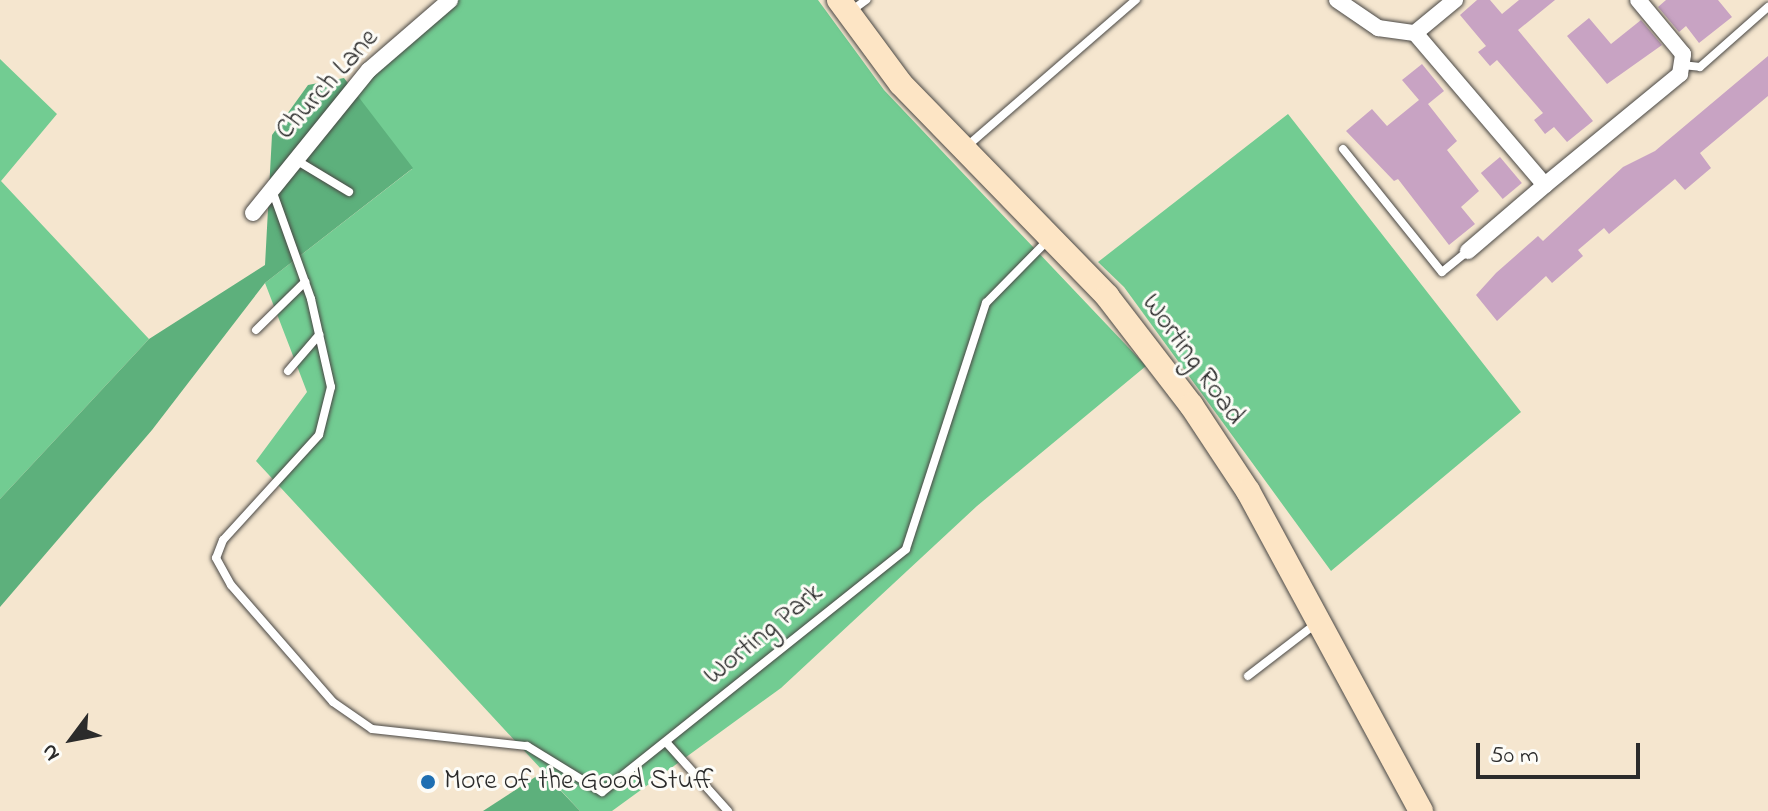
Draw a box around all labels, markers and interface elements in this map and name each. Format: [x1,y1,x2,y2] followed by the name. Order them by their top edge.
[269,23,387,147] street label: Church Lane
[1133,288,1251,432] street label: Worting Road
[698,577,830,693] street label: Worting Park
[32,699,112,779] north arrow
[1480,727,1644,777] scale bar
[34,737,69,767] text: N
[1490,739,1539,774] text: 50 m
[444,765,713,799] place label: More of the Good Stuff
[419,773,437,791] marker: More of the Good Stuff

